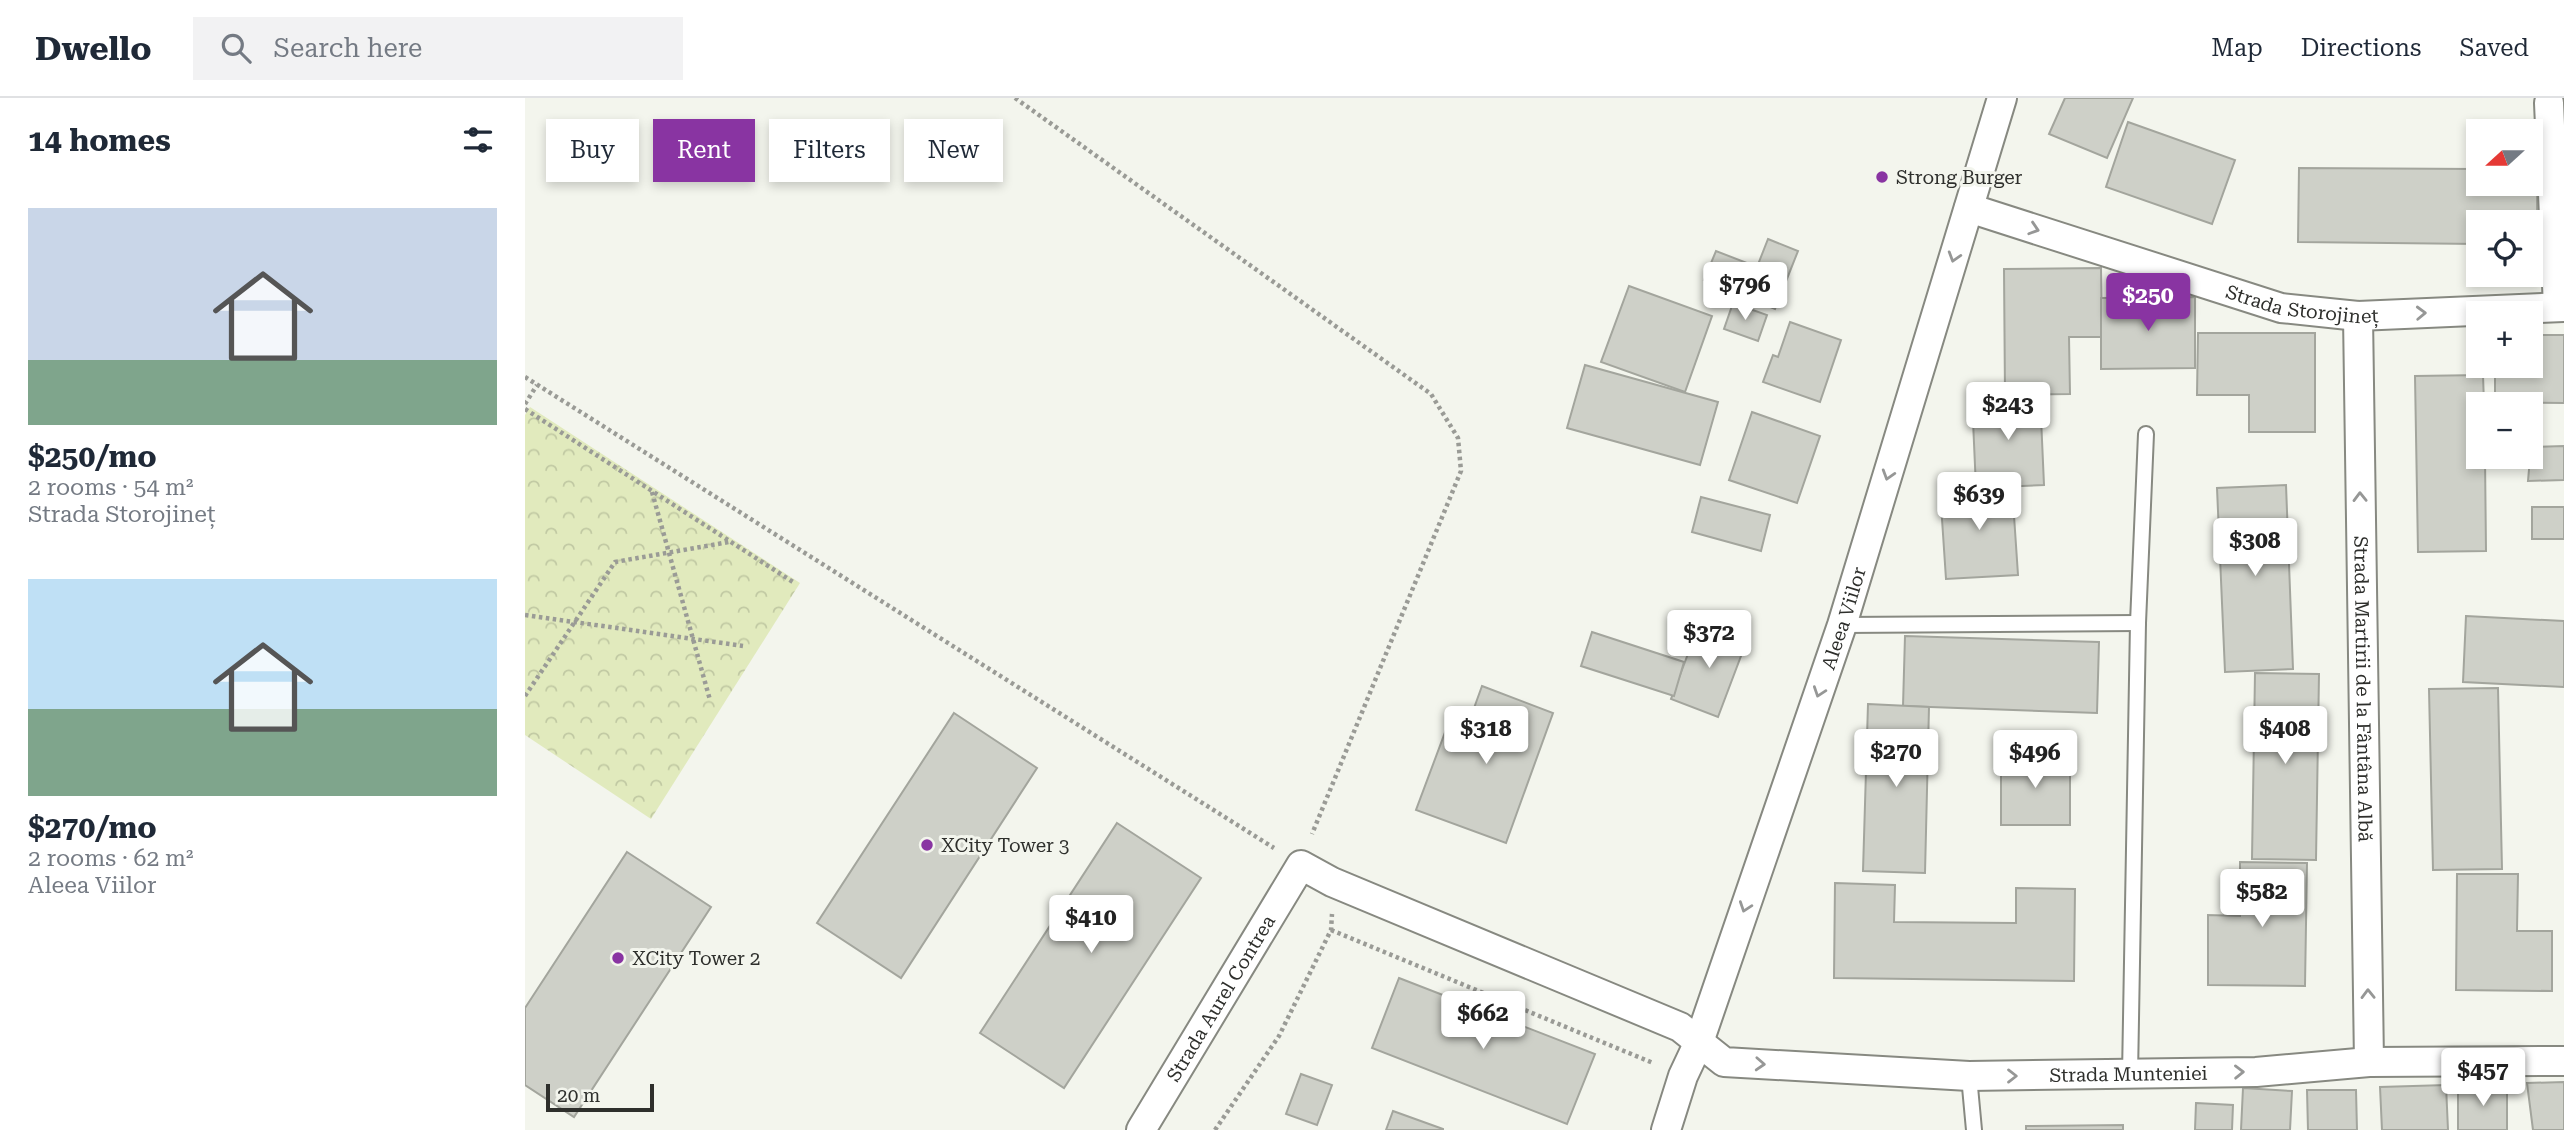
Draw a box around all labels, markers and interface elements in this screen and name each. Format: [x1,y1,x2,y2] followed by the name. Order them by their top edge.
[193,17,683,80] search box
[35,29,151,68] text: Dwello
[217,29,255,67] icon: search
[273,33,422,63] text: Search here
[2211,34,2263,62] text: Map
[2301,34,2421,62] text: Directions
[2459,34,2529,62] text: Saved
[546,119,639,182] chip: Buy
[653,119,755,182] chip: Rent
[769,119,890,182] chip: Filters
[904,119,1003,182] chip: New
[2466,119,2543,196] north arrow
[2466,119,2543,469] map controls
[459,121,497,159] icon: filters
[28,123,171,158] text: 14 homes
[1896,166,2023,189] place label: Strong Burger
[1874,169,1890,185] marker: Strong Burger
[2466,210,2543,287] button: locate
[2028,221,2040,235] one-way arrow
[1948,251,1963,263] one-way arrow
[200,253,326,379] icon: home
[1704,262,1786,322] pin: $796
[1719,271,1771,298] text: $796
[2107,274,2189,333] pin: $250
[2223,280,2379,329] street label: Strada Storojineț
[2122,282,2174,309] text: $250
[2466,301,2543,378] button: +
[2415,306,2426,321] one-way arrow
[1967,382,2049,442] pin: $243
[1982,391,2034,418] text: $243
[2466,392,2543,469] button: −
[28,439,157,474] text: $250/mo
[1882,469,1897,481] one-way arrow
[1938,472,2020,532] pin: $639
[28,474,194,501] text: 2 rooms · 54 m²
[1953,481,2005,508] text: $639
[2352,491,2368,501] one-way arrow
[28,501,216,528] text: Strada Storojineț
[2214,518,2296,578] pin: $308
[2229,527,2281,554] text: $308
[2349,536,2377,843] street label: Strada Martirii de la Fântâna Albă
[1817,564,1871,673] street label: Aleea Viilor
[1668,610,1750,670] pin: $372
[1683,619,1735,646] text: $372
[200,624,326,750] icon: home
[1813,685,1827,697] one-way arrow
[1445,706,1527,766] pin: $318
[2244,706,2326,766] pin: $408
[1460,715,1512,742] text: $318
[2259,715,2311,742] text: $408
[1855,730,1937,789] pin: $270
[1994,730,2076,790] pin: $496
[1870,738,1922,765] text: $270
[2009,739,2061,766] text: $496
[28,810,157,845] text: $270/mo
[941,834,1069,857] place label: XCity Tower 3
[919,837,935,853] marker: XCity Tower 3
[28,845,194,872] text: 2 rooms · 62 m²
[2221,870,2303,929] pin: $582
[28,872,157,899] text: Aleea Viilor
[2236,878,2288,905] text: $582
[1050,896,1132,955] pin: $410
[1739,900,1753,912] one-way arrow
[1065,904,1117,931] text: $410
[1162,910,1280,1086] street label: Strada Aurel Contrea
[632,947,760,970] place label: XCity Tower 2
[610,950,626,966] marker: XCity Tower 2
[2360,988,2376,998] one-way arrow
[1442,992,1524,1051] pin: $662
[1457,1000,1509,1027] text: $662
[2442,1048,2524,1108] pin: $457
[1755,1056,1766,1071] one-way arrow
[2457,1057,2509,1084] text: $457
[2049,1062,2208,1087] street label: Strada Munteniei
[2234,1064,2245,1080] one-way arrow
[2007,1068,2017,1084] one-way arrow
[546,1081,655,1113] scale bar
[557,1084,600,1107] text: 20 m

